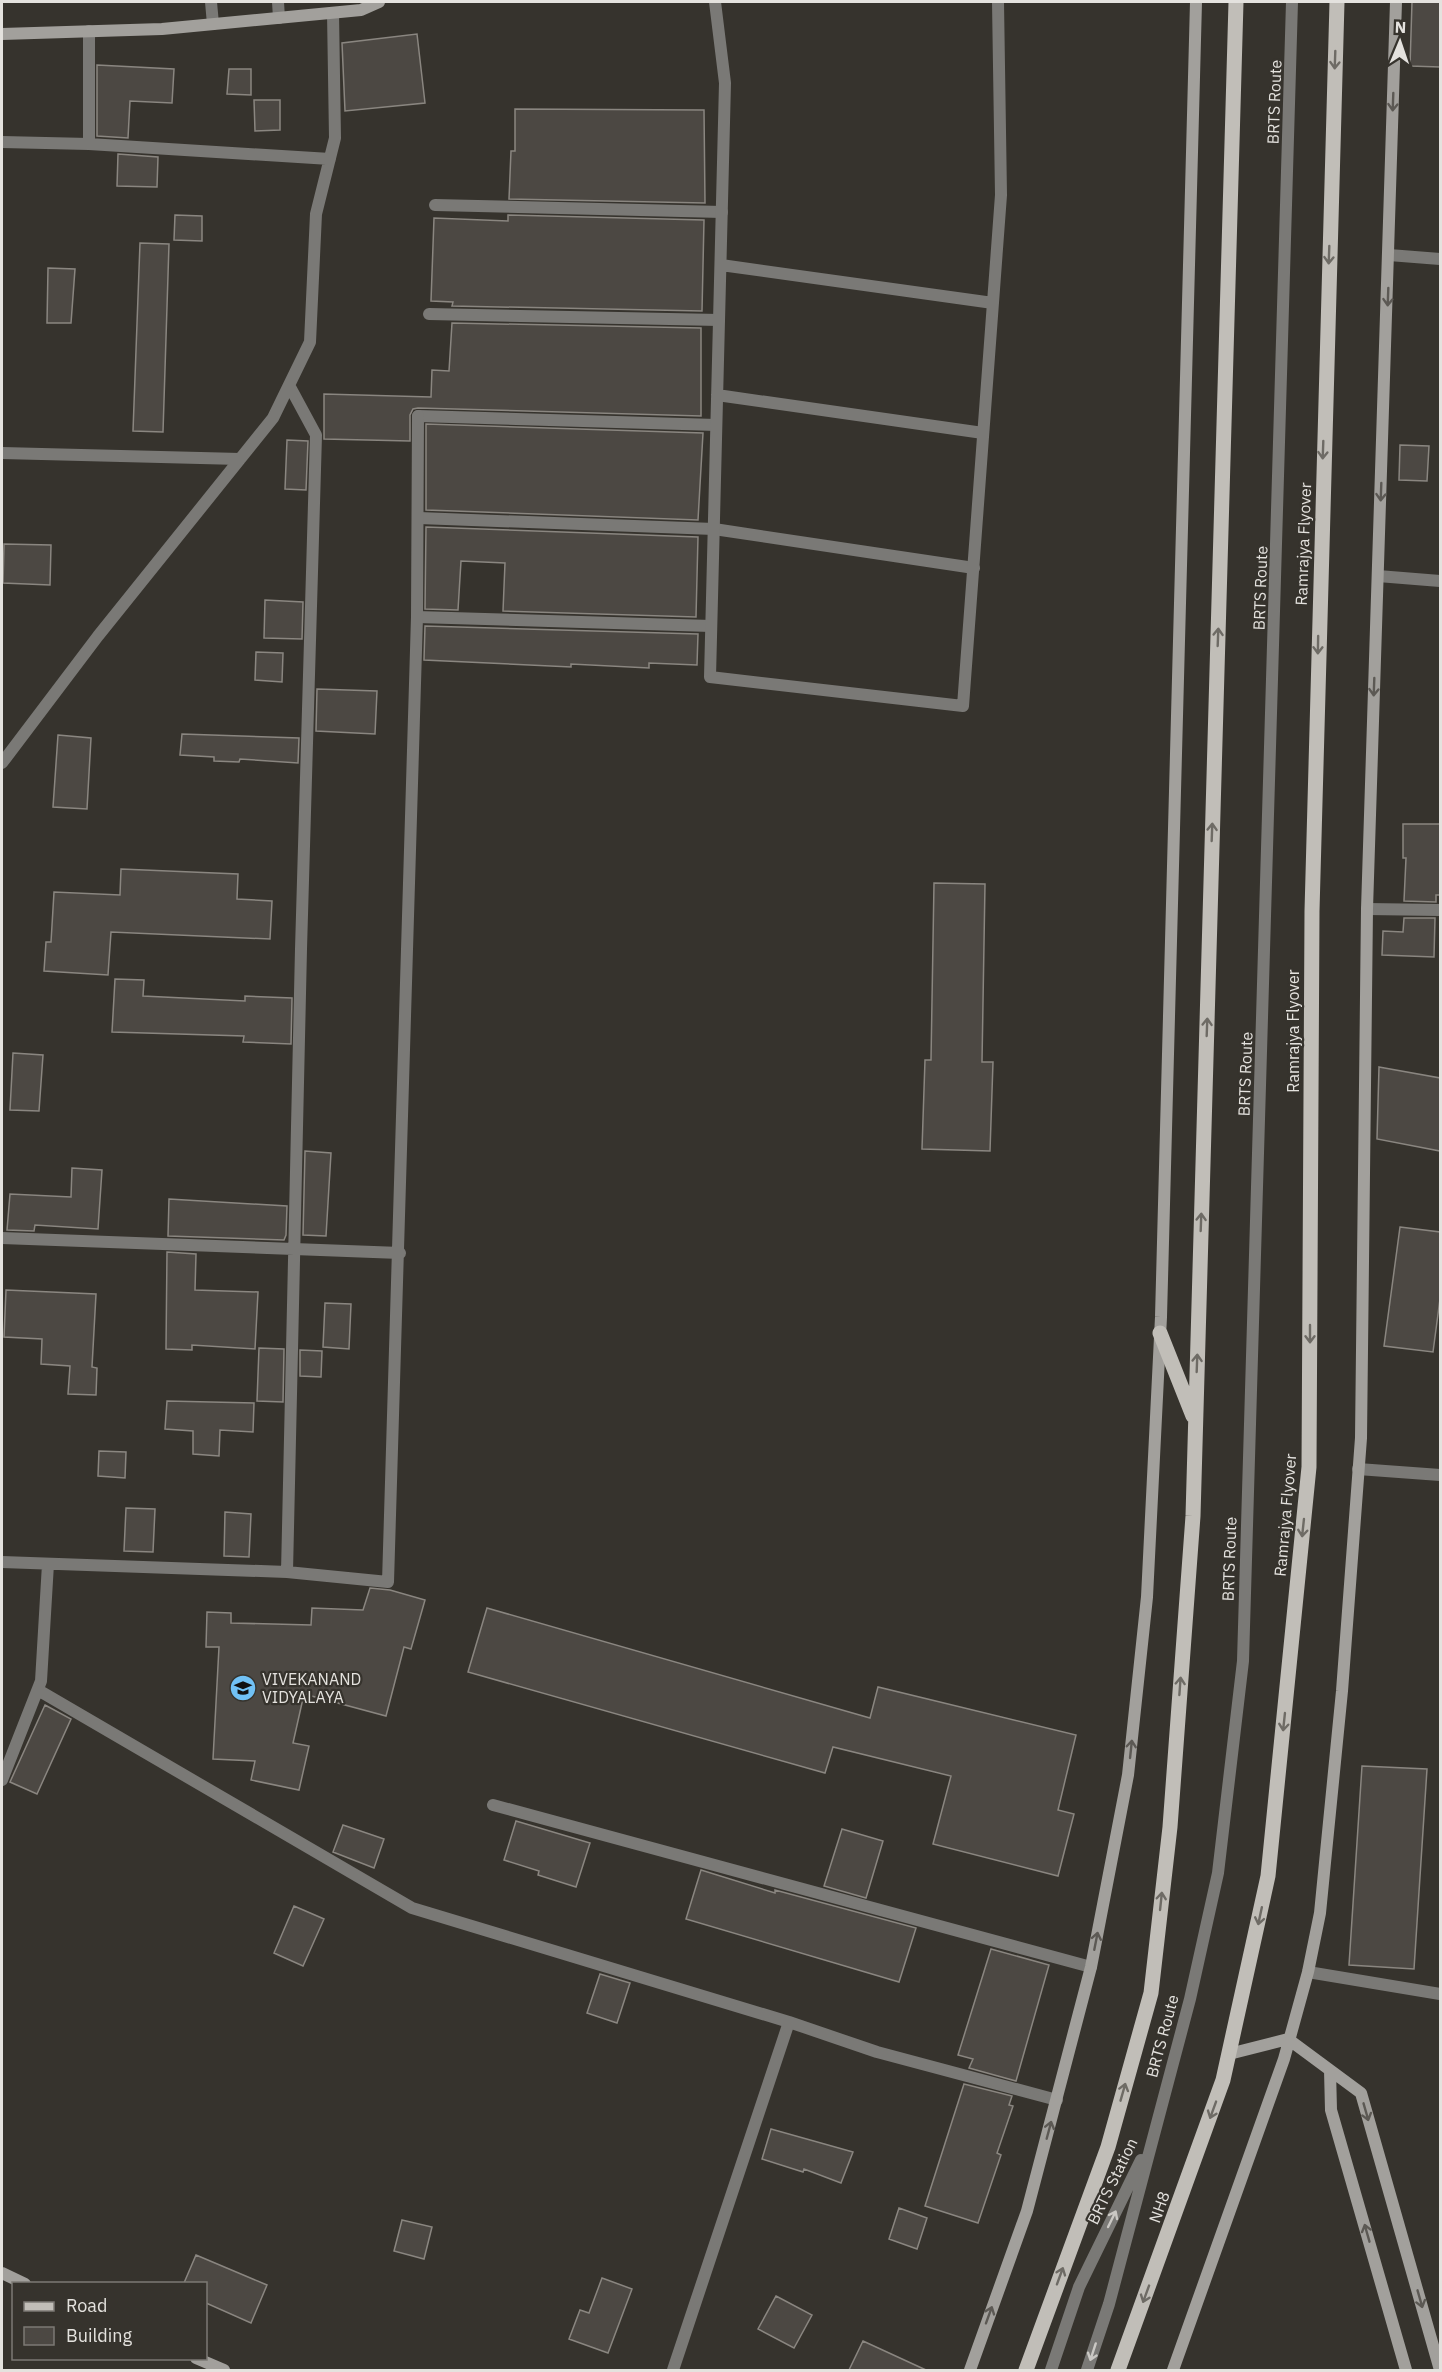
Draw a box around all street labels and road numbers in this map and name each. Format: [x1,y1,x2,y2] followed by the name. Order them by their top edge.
[1263,59,1285,145] street label: BRTS Route
[1291,482,1315,606] street label: Ramrajya Flyover
[1249,545,1271,631] street label: BRTS Route
[1283,969,1303,1093] street label: Ramrajya Flyover
[1234,1031,1256,1117] street label: BRTS Route
[1270,1453,1300,1577] street label: Ramrajya Flyover
[1218,1516,1240,1602] street label: BRTS Route
[1141,1992,1183,2080] street label: BRTS Route
[1083,2135,1141,2227] street label: BRTS Station
[1144,2188,1174,2226] street label: NH8

